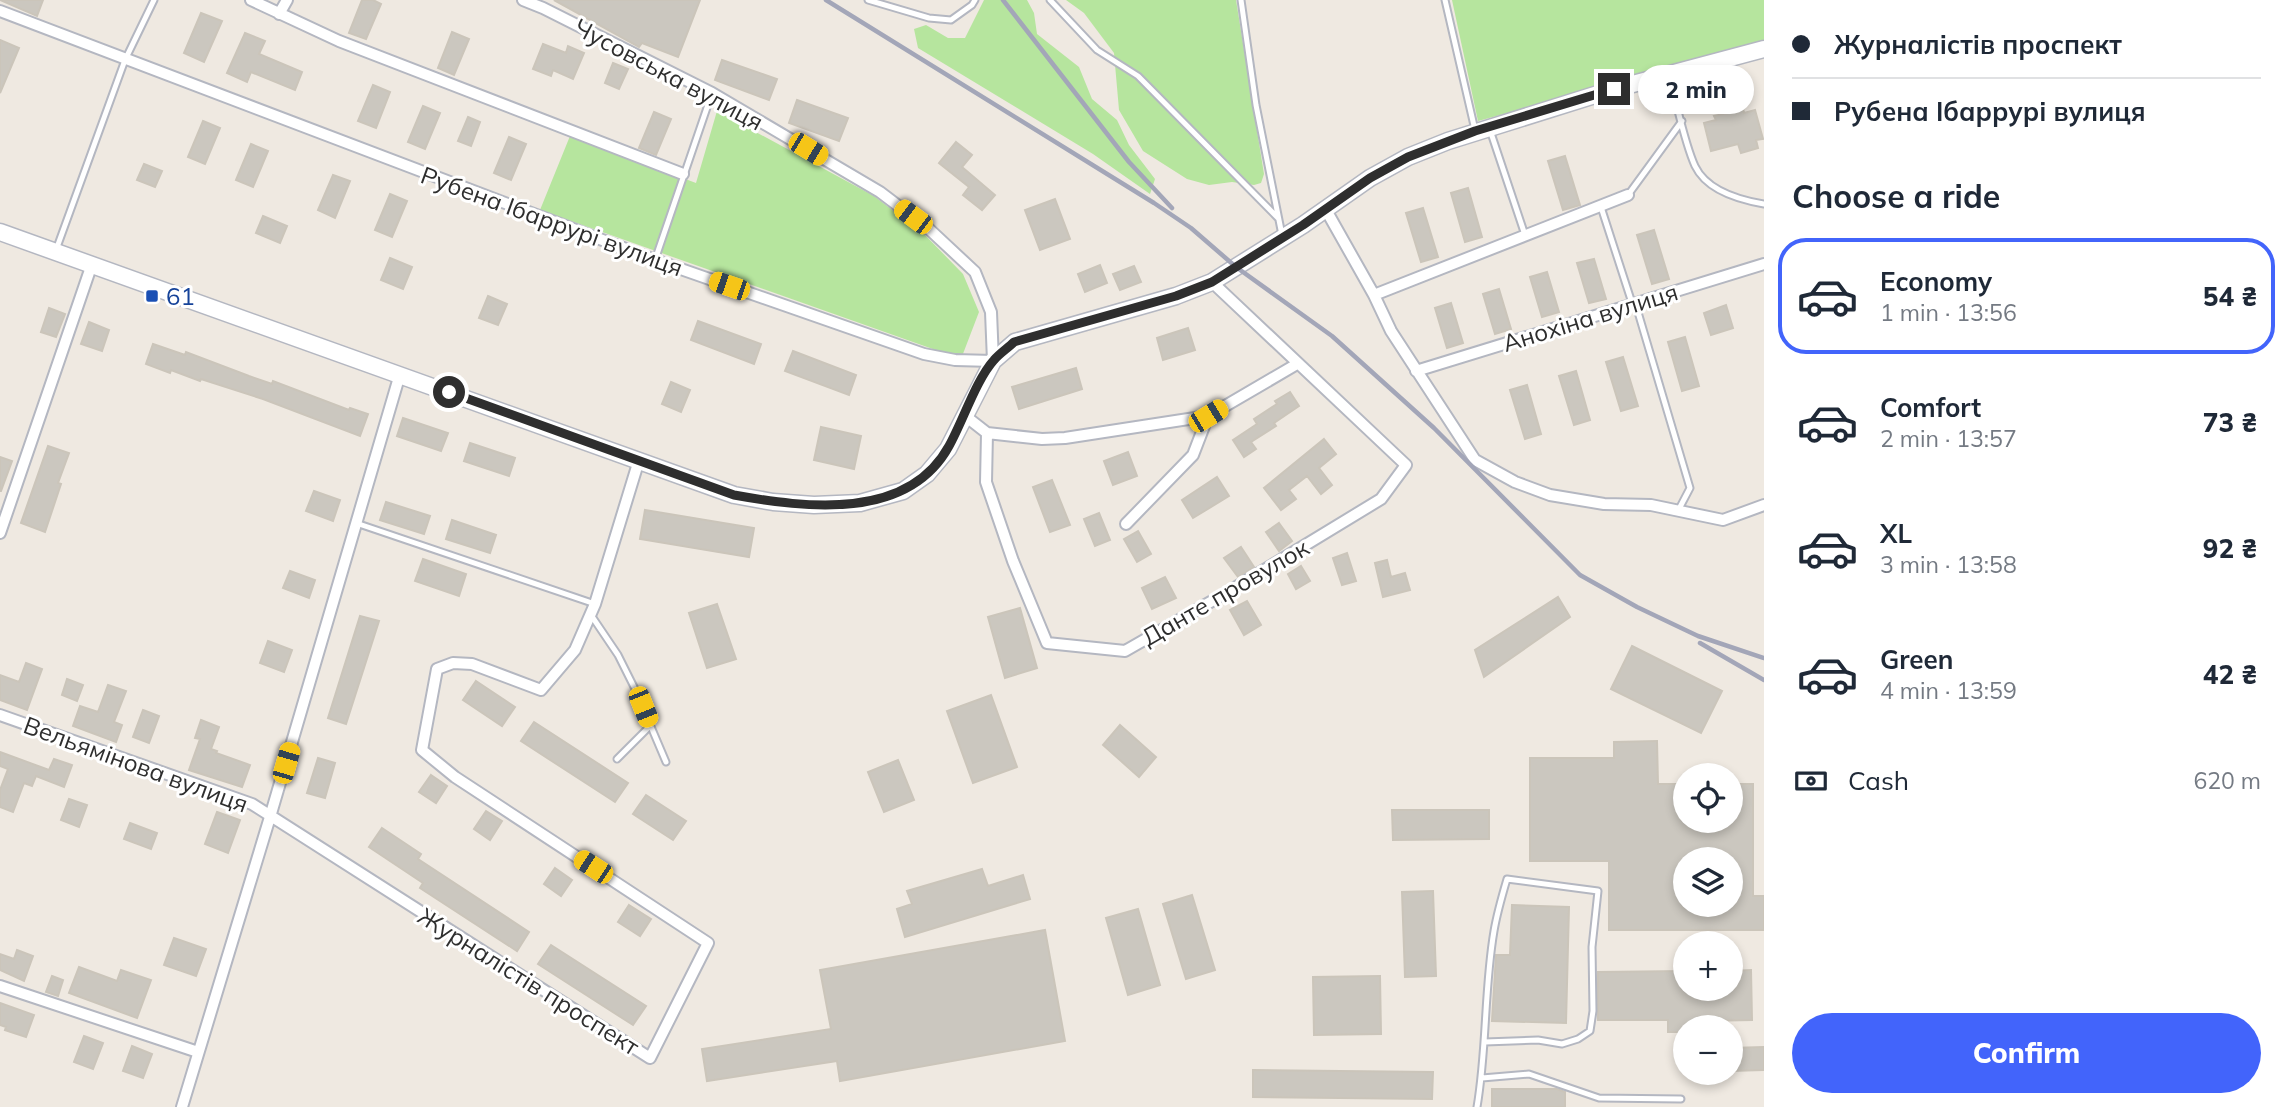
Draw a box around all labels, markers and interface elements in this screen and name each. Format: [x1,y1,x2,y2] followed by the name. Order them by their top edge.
[569,11,769,137] street label: Чусовська вулиця
[1834,28,2122,61] text: Журналістів проспект
[1638,64,1754,114] callout: 2 min
[1598,73,1630,105] route end
[1665,75,1727,104] text: 2 min
[1834,95,2145,128] text: Рубена Ібаррурі вулиця
[785,129,832,169] car
[417,160,687,282] street label: Рубена Ібаррурі вулиця
[1792,176,2000,216] text: Choose a ride
[890,196,937,238] car
[1796,265,1859,328] icon: car
[1880,265,1992,298] text: Economy
[706,269,753,303] car
[1499,276,1681,358] street label: Анохіна вулиця
[2203,280,2257,313] text: 54 ₴
[166,281,195,311] place label: 61
[144,288,160,304] marker: 61
[1880,298,2017,327] text: 1 min · 13:56
[433,376,465,408] route start
[1796,391,1859,454] icon: car
[1880,391,1981,424] text: Comfort
[1185,396,1232,436] car
[2203,406,2257,439] text: 73 ₴
[1880,424,2017,453] text: 2 min · 13:57
[1796,517,1859,580] icon: car
[1880,517,1912,550] text: XL
[1136,532,1314,652] street label: Данте провулок
[2203,532,2257,565] text: 92 ₴
[1880,550,2017,579] text: 3 min · 13:58
[1796,643,1859,706] icon: car
[1880,643,1953,676] text: Green
[2203,658,2257,691] text: 42 ₴
[1880,676,2017,705] text: 4 min · 13:59
[626,684,661,730] car
[20,709,252,819] street label: Вельямінова вулиця
[271,740,302,786] car
[1792,762,1830,800] icon: cash
[1673,763,1743,1085] map controls
[1673,763,1743,833] button: locate
[1848,764,1909,797] text: Cash
[2193,766,2261,795] text: 620 m
[570,847,617,887] car
[1673,847,1743,917] button: layers
[413,901,645,1061] street label: Журналістів проспект
[1673,931,1743,1001] button: +
[1792,1013,2261,1093] button: Confirm
[1673,1015,1743,1085] button: −

